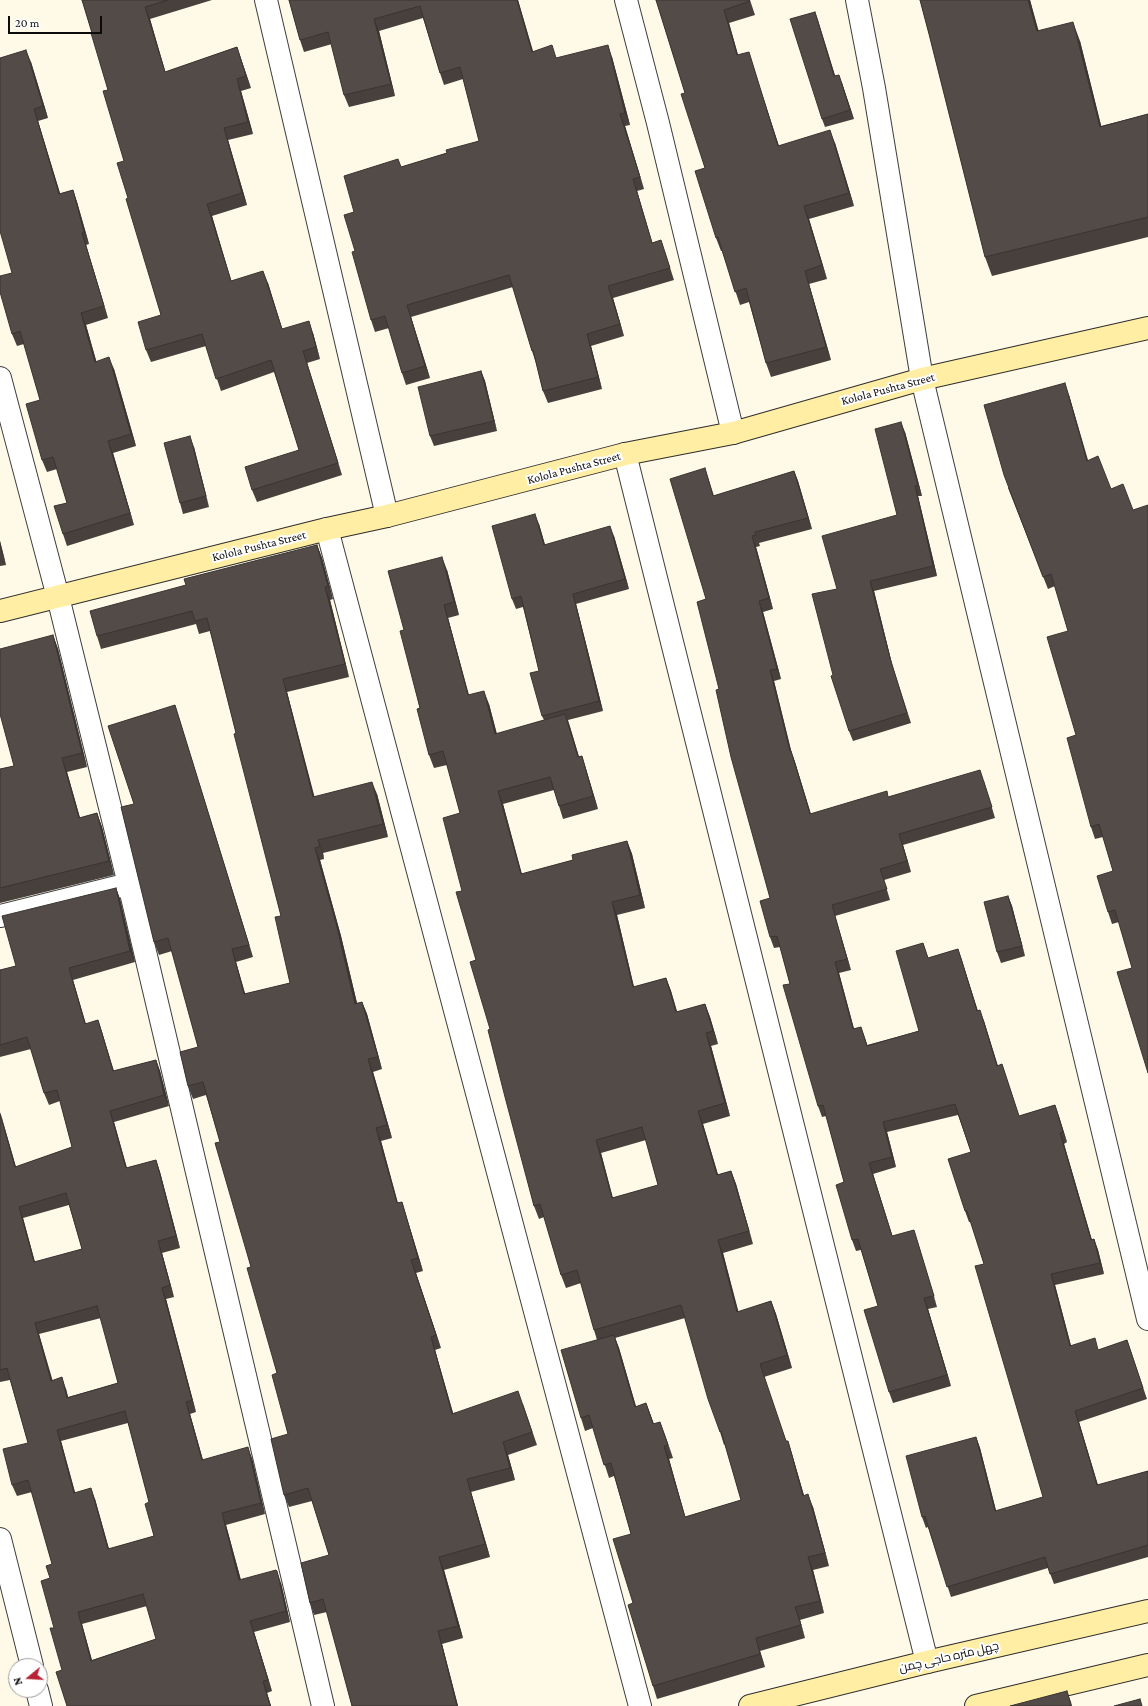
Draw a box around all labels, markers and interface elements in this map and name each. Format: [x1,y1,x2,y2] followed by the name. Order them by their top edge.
[10,8,104,34] scale bar
[15,16,39,30] text: 20 m
[840,370,936,408] street label: Kolola Pushta Street
[526,449,622,487] street label: Kolola Pushta Street
[211,527,307,565] street label: Kolola Pushta Street
[898,1638,1000,1676] street label: چهل متره حاجی چمن
[8,1658,48,1698] north arrow
[11,1676,24,1687] text: N

